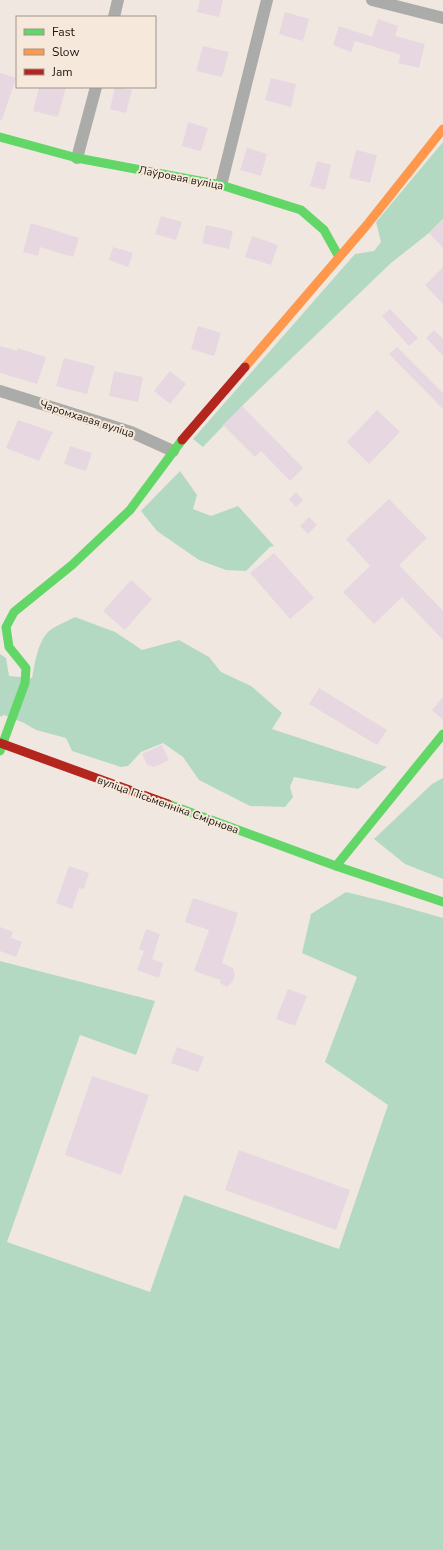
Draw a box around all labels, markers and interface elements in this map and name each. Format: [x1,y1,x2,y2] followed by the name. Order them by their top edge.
[16,16,156,88] legend
[52,24,75,40] text: Fast
[52,44,80,60] text: Slow
[51,64,73,80] text: Jam
[137,162,225,194] street label: Лаўровая вуліца
[38,397,136,441] street label: Чаромхавая вуліца
[95,772,241,838] street label: вуліца Пісьменніка Смірнова

